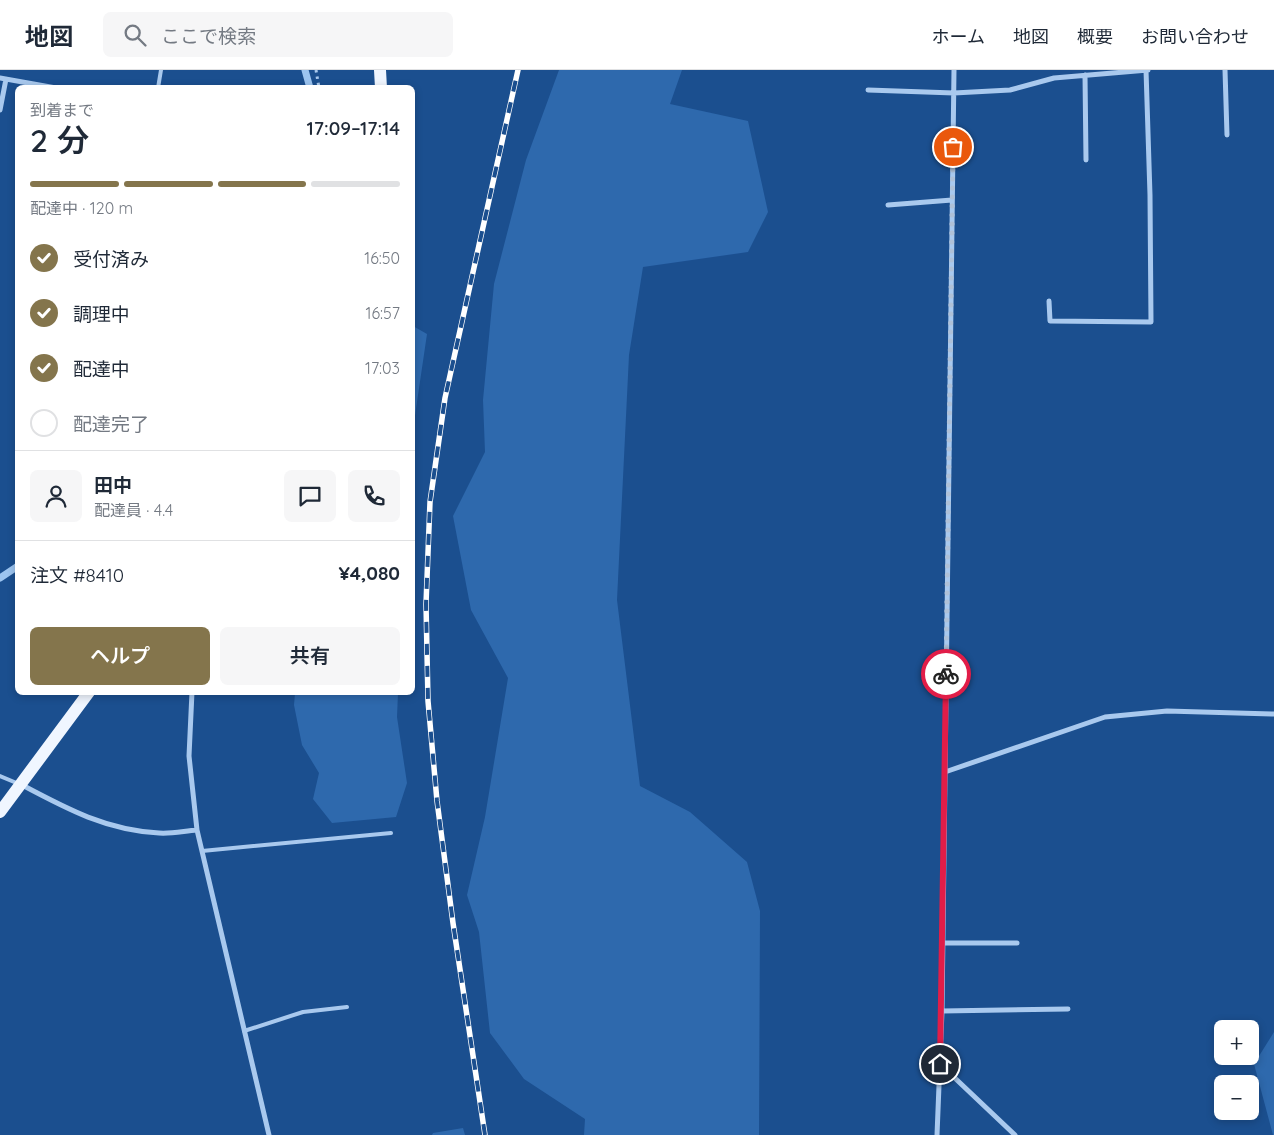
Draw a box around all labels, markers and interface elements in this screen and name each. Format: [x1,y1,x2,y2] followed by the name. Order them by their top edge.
[103,12,453,57] search box
[25,21,73,51] text: 地図
[121,21,149,49] icon: search
[161,24,256,48] text: ここで検索
[932,25,985,48] text: ホーム
[1013,25,1049,48] text: 地図
[1077,25,1113,48] text: 概要
[1141,25,1249,48] text: お問い合わせ
[30,100,94,120] text: 到着まで
[307,116,400,140] text: 17:09–17:14
[30,120,89,160] text: 2 分
[932,126,974,168] pin
[939,133,967,161] icon: bag
[30,198,133,218] text: 配達中 · 120 m
[30,244,58,272] icon: check
[73,247,149,271] text: 受付済み
[364,248,400,268] text: 16:50
[30,299,58,327] icon: check
[73,302,130,326] text: 調理中
[366,303,400,323] text: 16:57
[30,354,58,382] icon: check
[73,357,130,381] text: 配達中
[365,358,400,378] text: 17:03
[73,412,149,436] text: 配達完了
[30,470,82,522] button: person
[284,470,336,522] button: chat
[348,470,400,522] button: phone
[94,473,132,497] text: 田中
[94,500,173,520] text: 配達員 · 4.4
[339,561,400,585] text: ¥4,080
[30,563,124,587] text: 注文 #8410
[30,627,210,685] button: ヘルプ
[220,627,400,685] button: 共有
[921,649,971,699] courier
[932,660,960,688] icon: bike
[1214,1020,1259,1120] map controls
[1214,1020,1259,1065] button: +
[919,1043,961,1085] pin
[926,1050,954,1078] icon: home
[1214,1075,1259,1120] button: −

